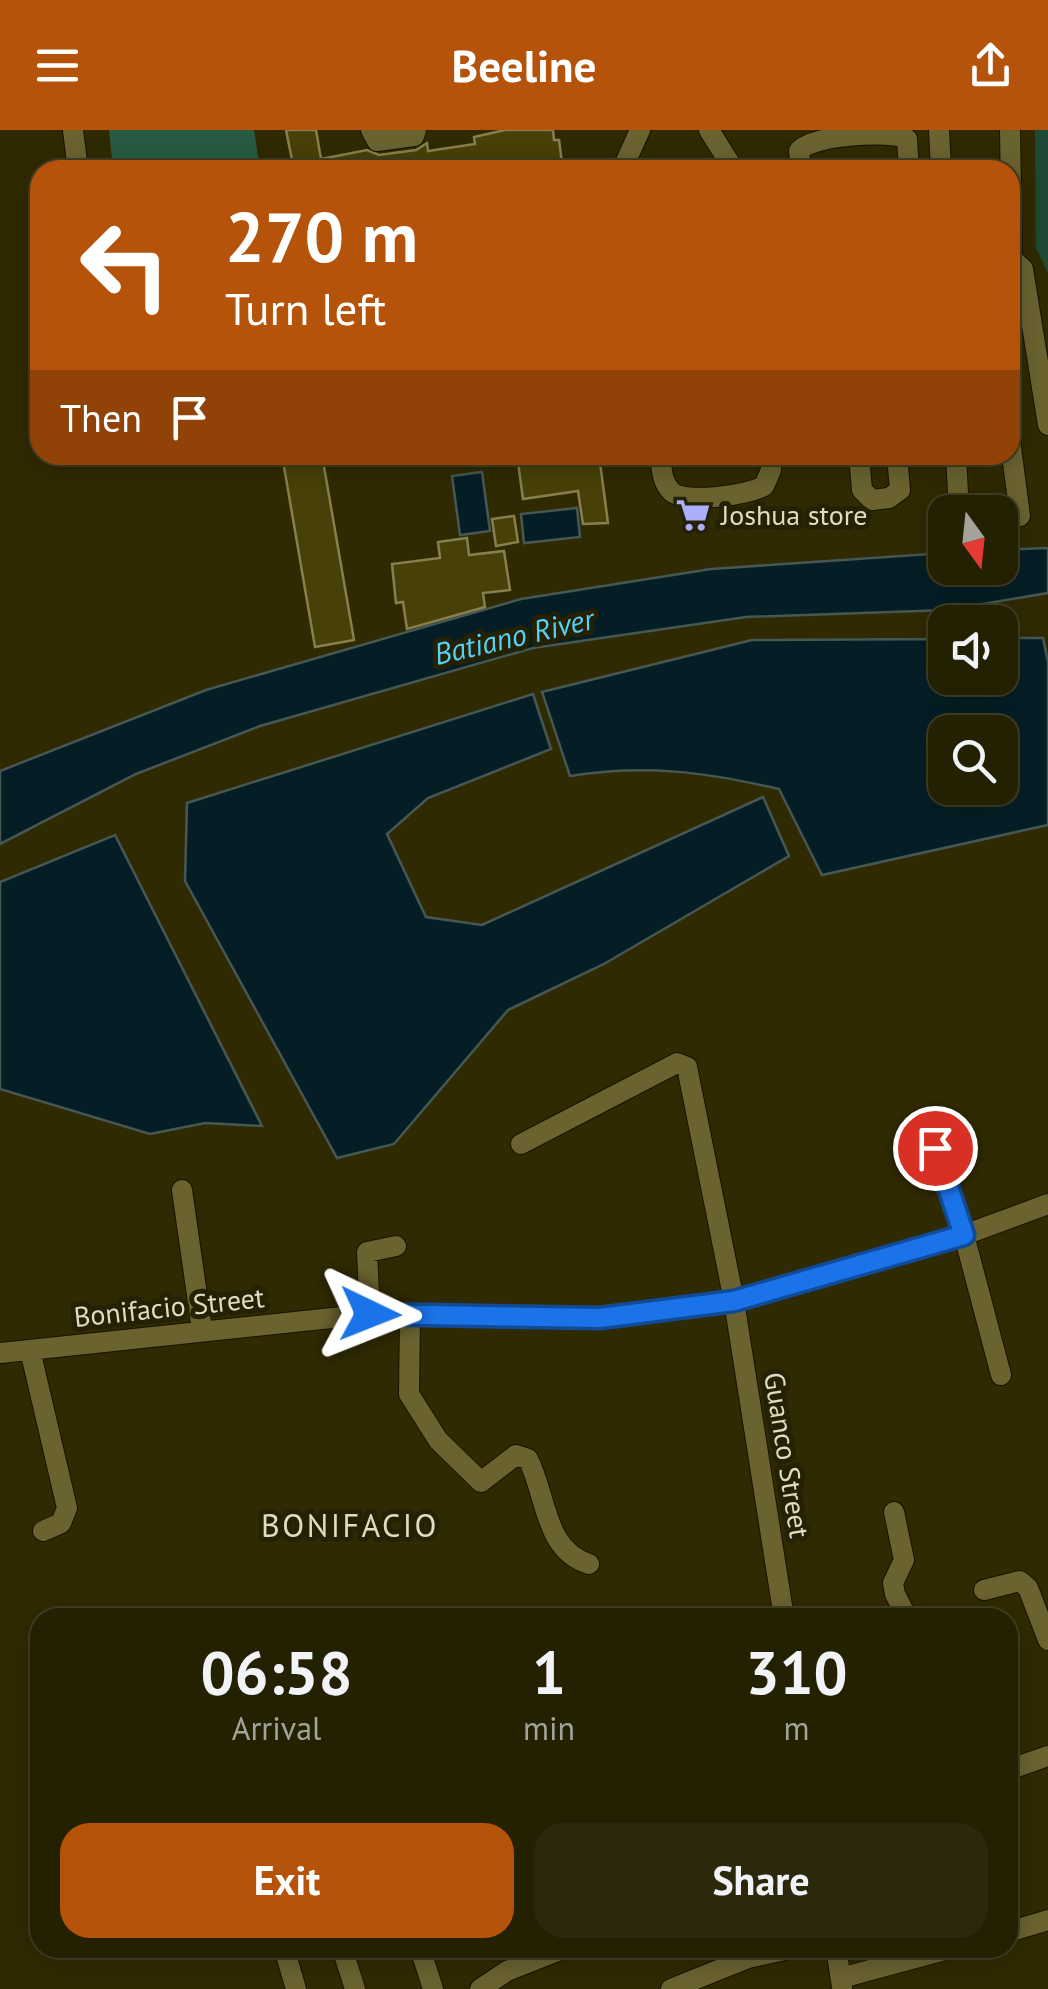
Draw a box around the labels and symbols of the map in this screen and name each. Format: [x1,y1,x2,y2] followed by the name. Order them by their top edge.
[928,495,1018,585] north arrow
[674,496,712,534] supermarket icon: Joshua store
[720,496,867,533] place label: Joshua store
[430,598,599,673] water label: Batiano River
[893,1106,978,1191] pin
[318,1262,422,1366] position arrow
[72,1278,266,1335] street label: Bonifacio Street
[756,1369,819,1541] street label: Guanco Street
[261,1504,439,1546] district label: BONIFACIO

